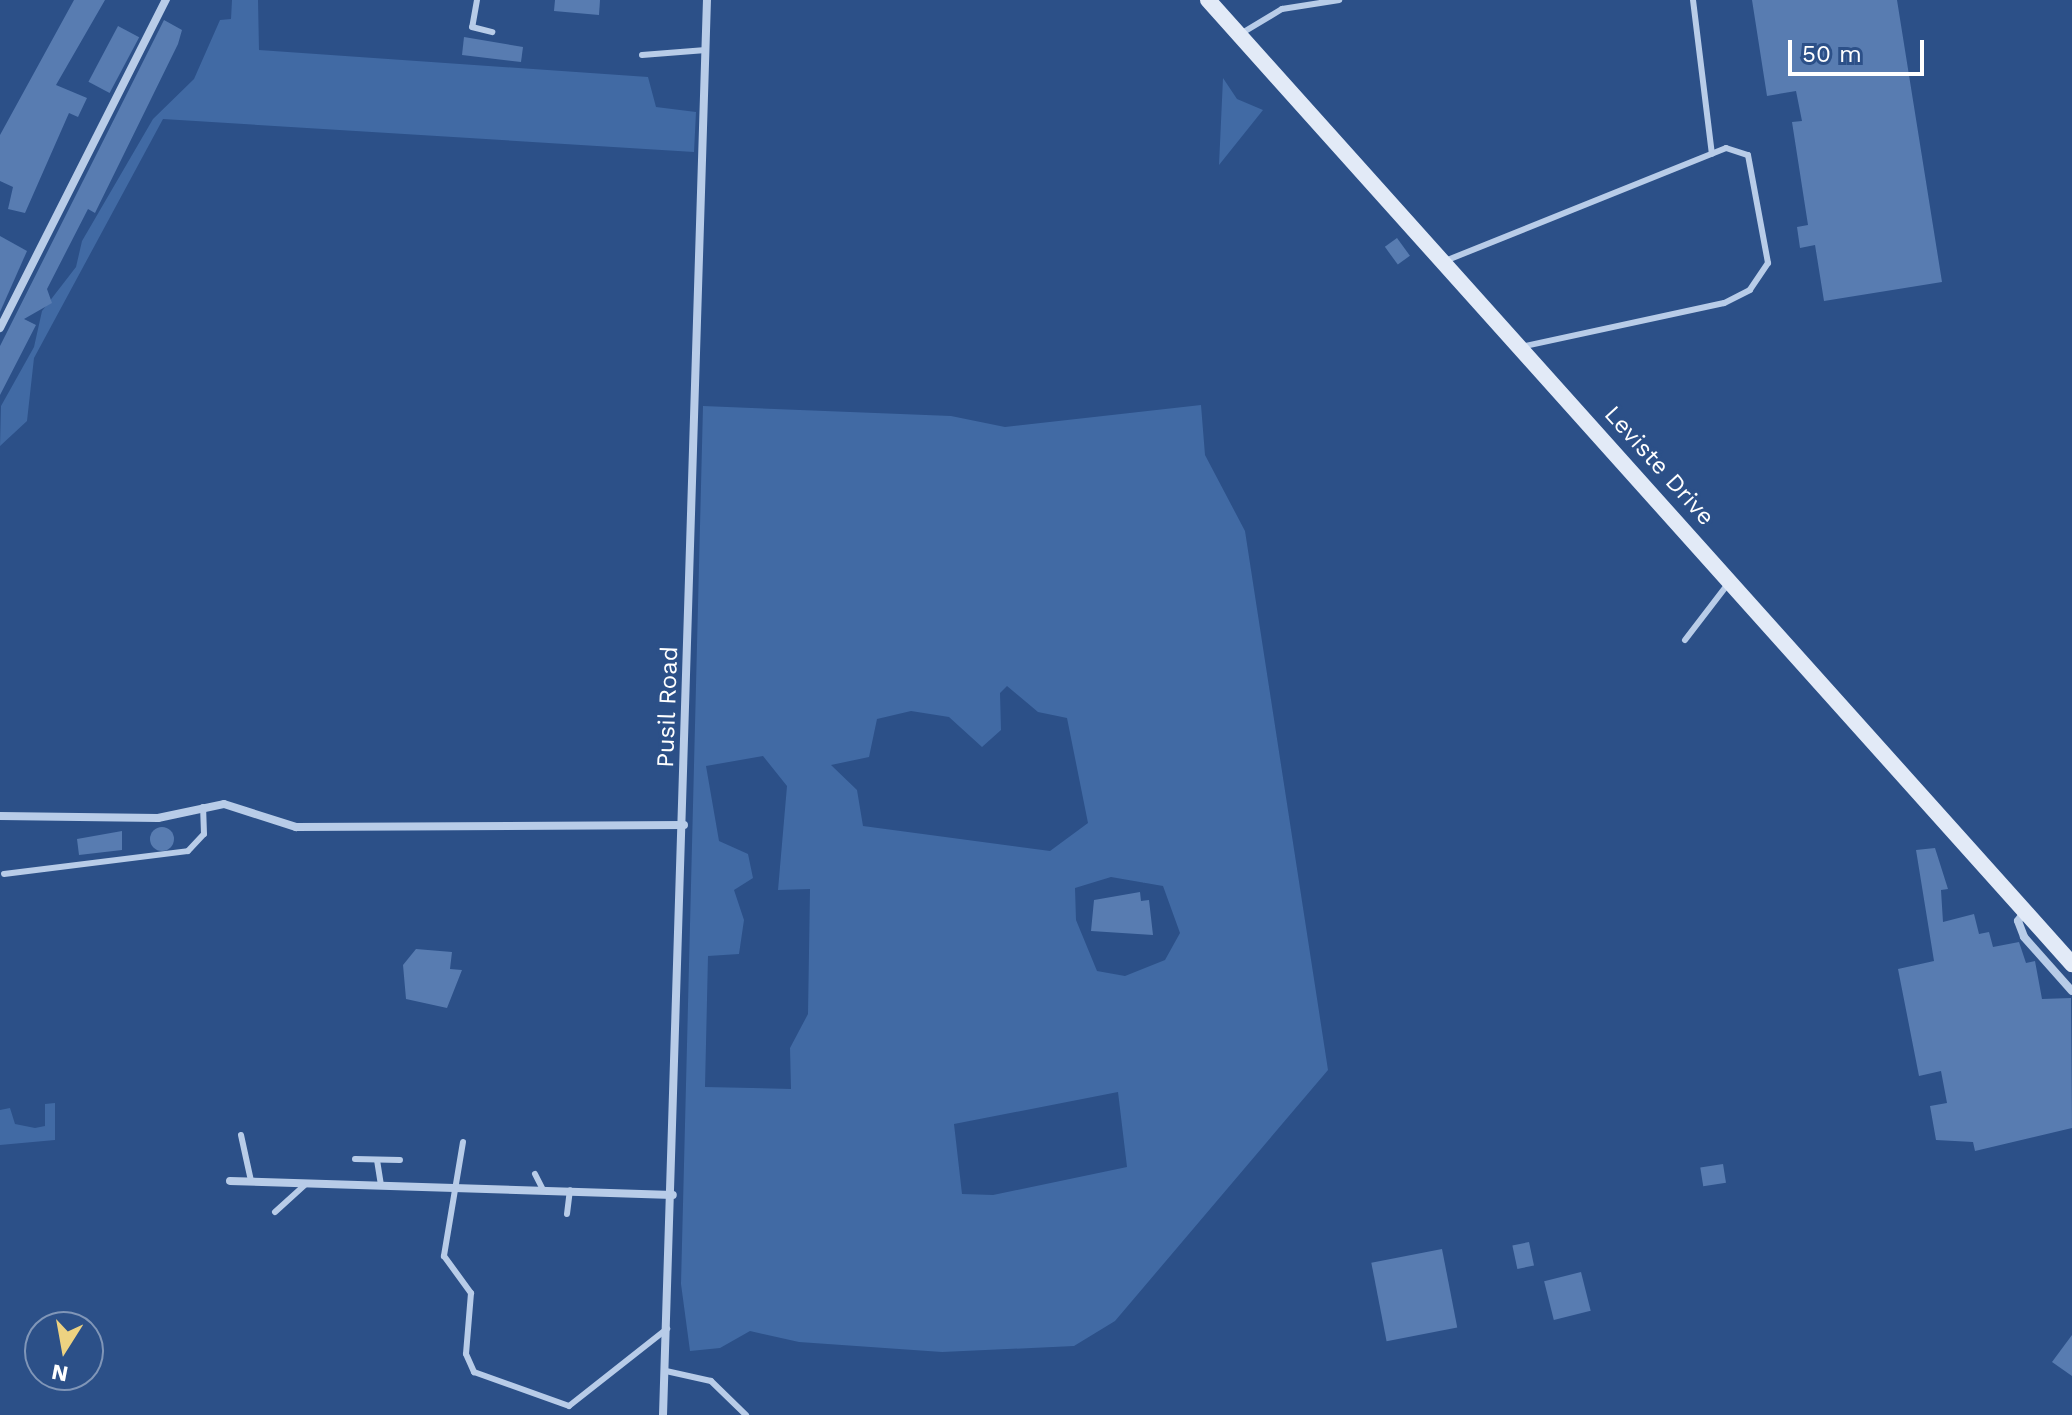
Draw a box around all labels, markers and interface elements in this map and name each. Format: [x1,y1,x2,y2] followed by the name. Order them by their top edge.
[1792,24,1928,74] scale bar
[1802,40,1862,68] text: 50 m
[1598,400,1720,532] street label: Leviste Drive
[651,645,685,769] street label: Pusil Road
[24,1311,104,1391] north arrow
[49,1359,70,1387] text: N

